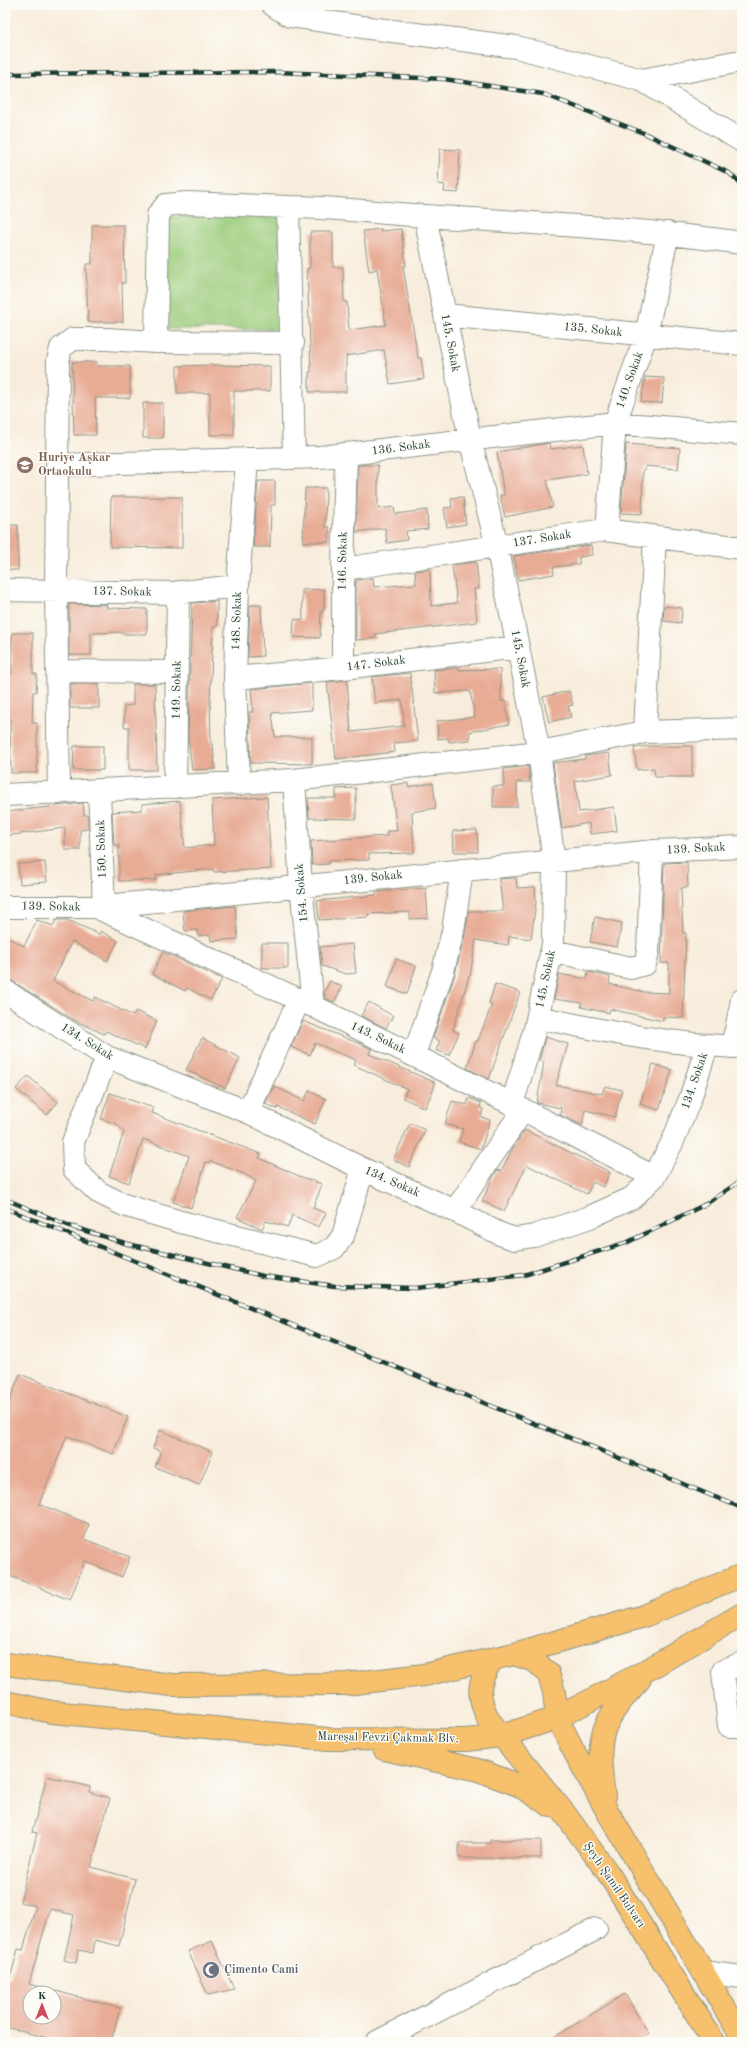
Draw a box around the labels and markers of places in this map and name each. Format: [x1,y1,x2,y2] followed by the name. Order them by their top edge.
[38,452,110,478] place label: Huriye Aşkar Ortaokulu
[15,455,35,475] school or university icon: Huriye Aşkar Ortaokulu
[201,1960,221,1980] mosque icon: Çimento Cami
[224,1964,299,1976] place label: Çimento Cami

